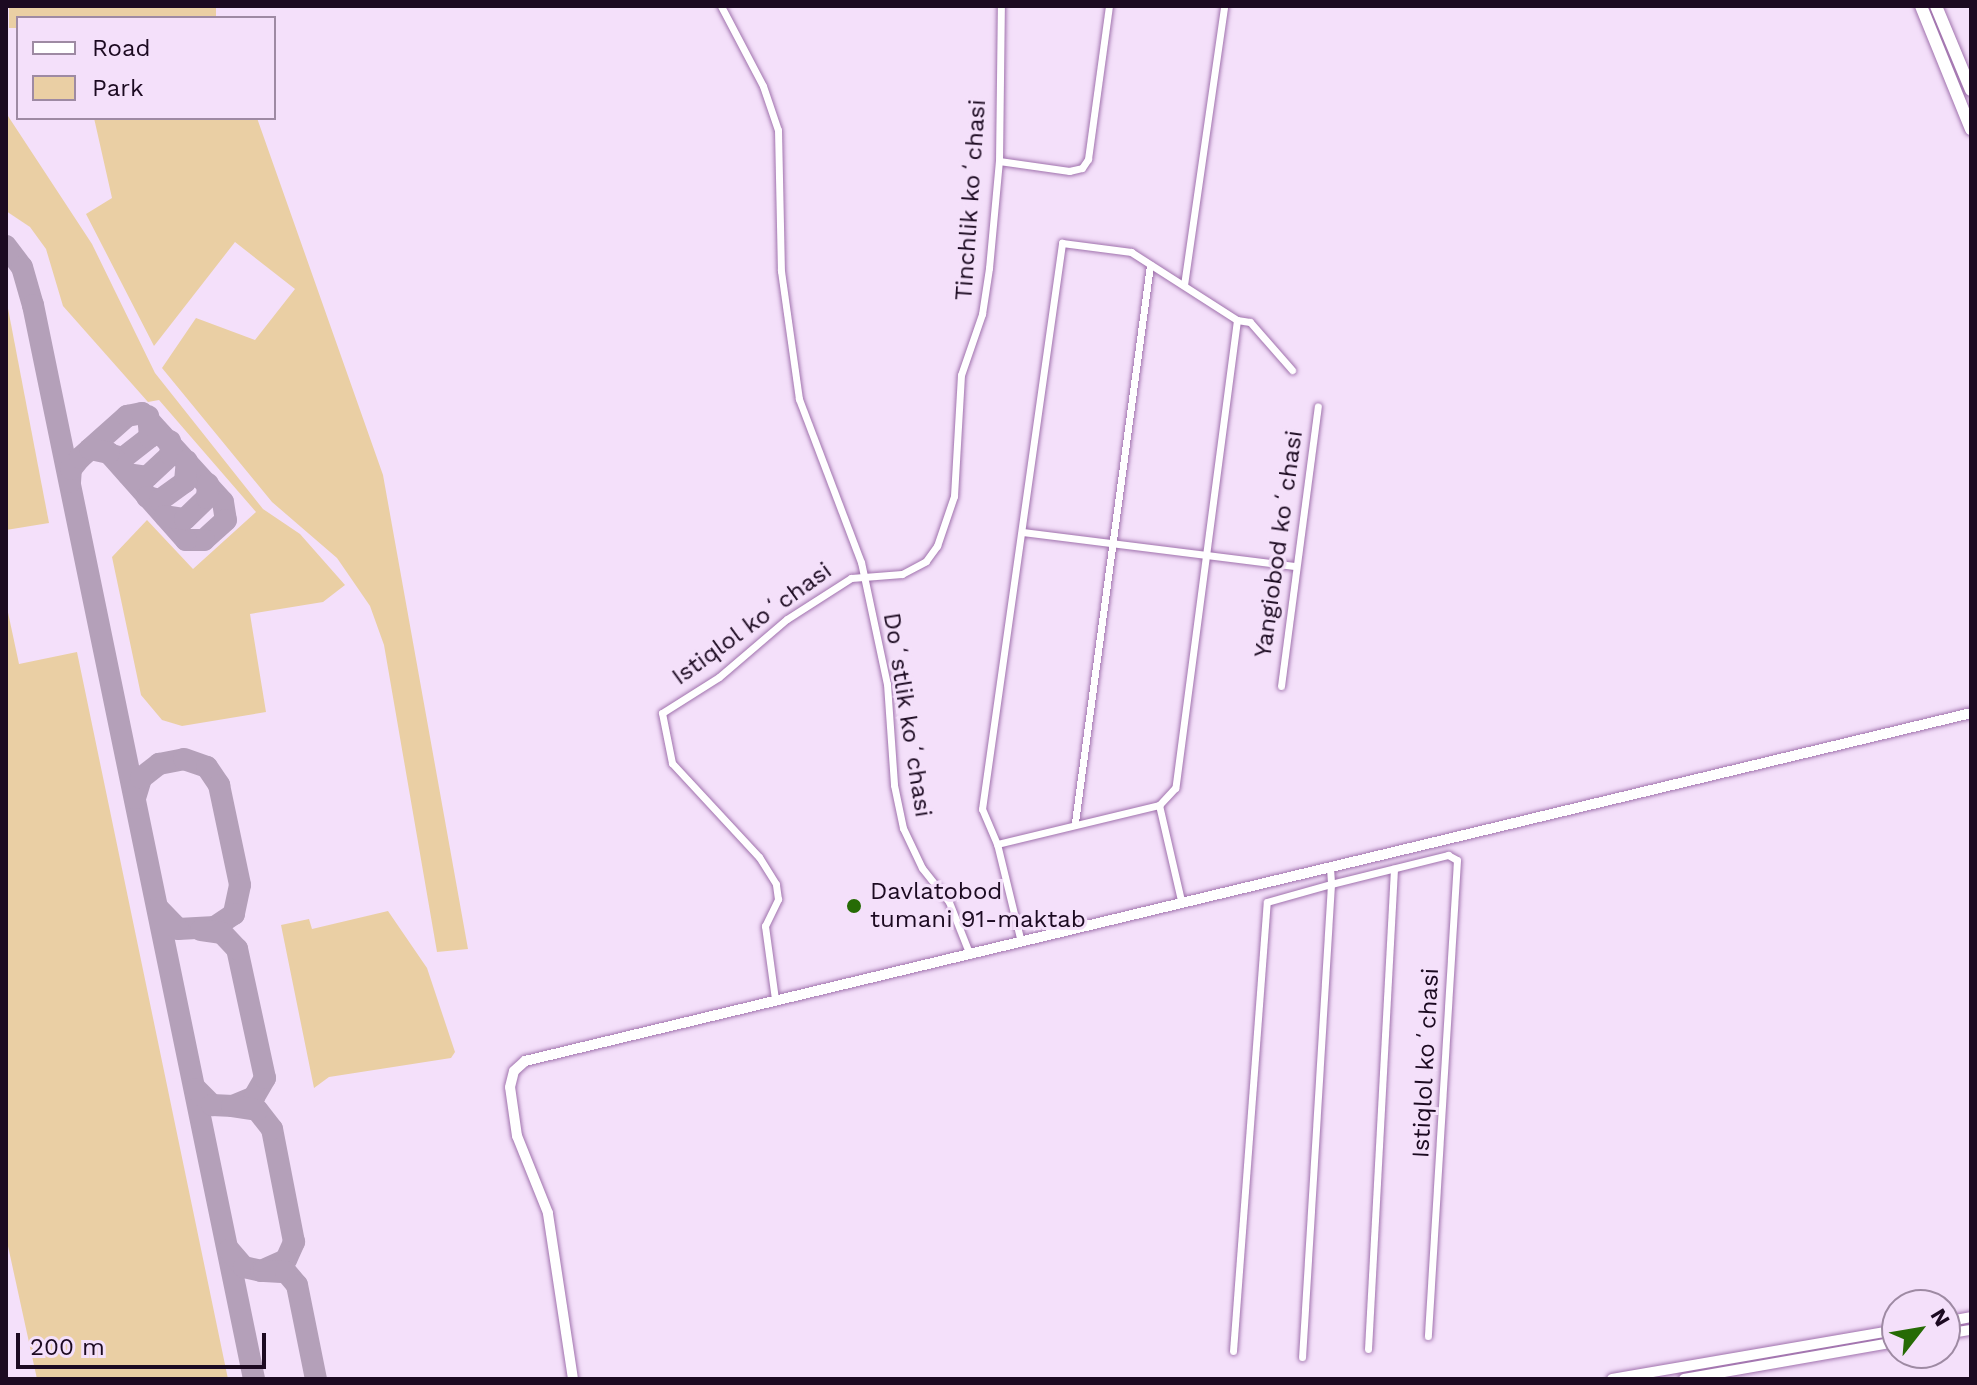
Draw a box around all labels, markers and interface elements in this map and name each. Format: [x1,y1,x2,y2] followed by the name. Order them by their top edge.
[16,16,276,120] legend
[92,34,151,62] text: Road
[92,74,144,102] text: Park
[950,98,992,302] street label: Tinchlik koʻchasi
[1249,429,1309,659] street label: Yangiobod koʻchasi
[666,556,838,692] street label: Istiqlol koʻchasi
[877,610,937,820] street label: Doʻstlik koʻchasi
[870,878,1086,934] place label: Davlatobod tumani 91-maktab
[845,897,863,915] marker: Davlatobod tumani 91-maktab
[1407,967,1445,1159] street label: Istiqlol koʻchasi
[1881,1289,1961,1369] north arrow
[1925,1304,1955,1331] text: N
[20,1317,270,1367] scale bar
[30,1333,105,1361] text: 200 m

